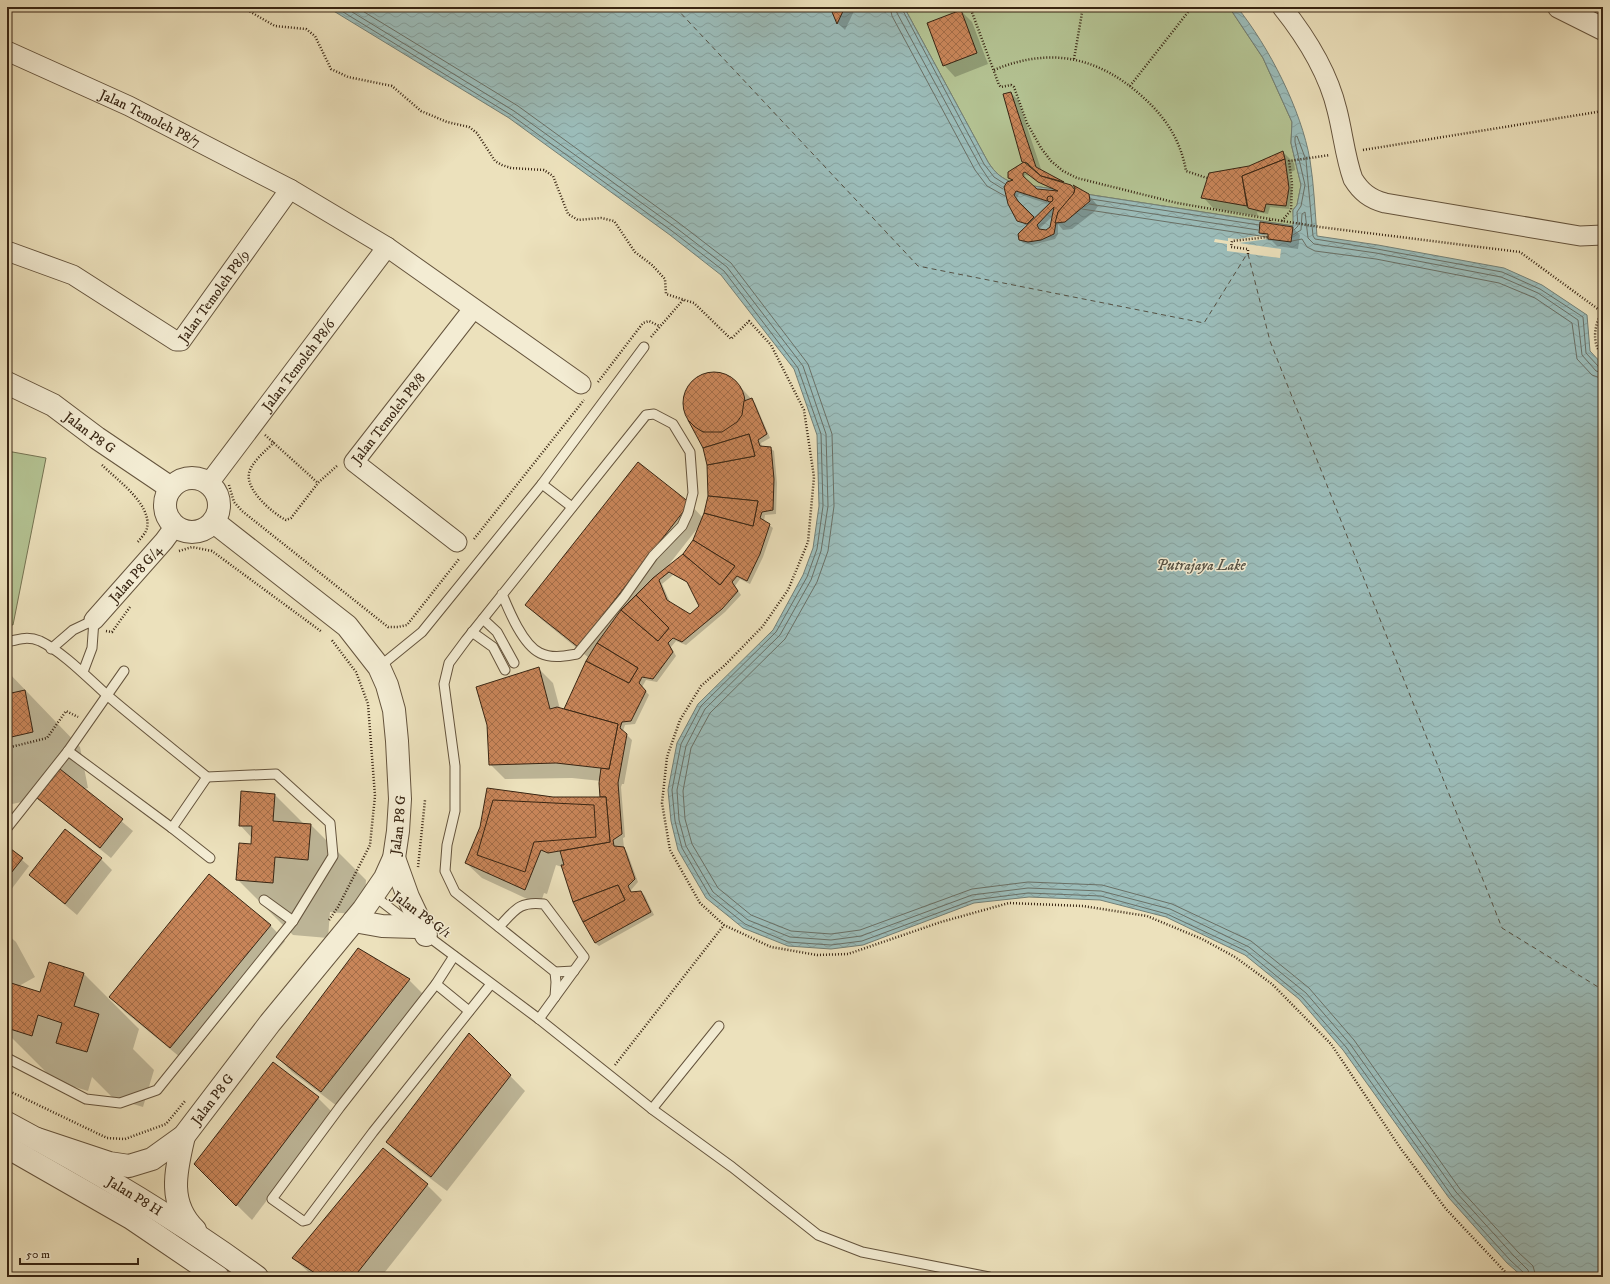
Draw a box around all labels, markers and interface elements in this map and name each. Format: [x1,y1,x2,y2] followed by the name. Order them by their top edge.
[95,85,203,151] street label: Jalan Temoleh P8/7
[174,246,254,348] street label: Jalan Temoleh P8/9
[257,315,340,417] street label: Jalan Temoleh P8/6
[347,370,430,469] street label: Jalan Temoleh P8/8
[58,407,119,458] street label: Jalan P8 G
[104,541,167,608] street label: Jalan P8 G/4
[1156,556,1247,575] water label: Putrajaya Lake
[386,794,410,858] street label: Jalan P8 G
[387,886,454,942] street label: Jalan P8 G/1
[186,1070,238,1130] street label: Jalan P8 G
[102,1172,165,1220] street label: Jalan P8 H
[20,1240,138,1266] scale bar
[26,1247,50,1262] text: 50 m

